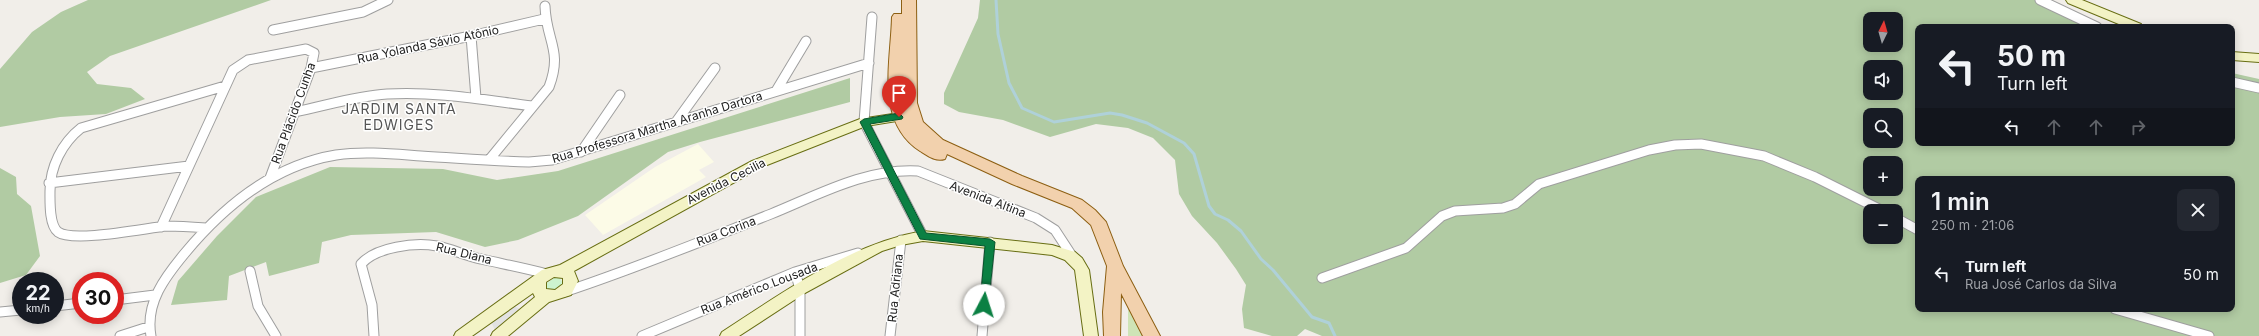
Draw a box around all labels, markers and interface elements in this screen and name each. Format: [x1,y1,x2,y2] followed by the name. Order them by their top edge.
[1863,12,1903,52] north arrow
[1863,12,1903,244] map controls
[356,22,500,66] street label: Rua Yolanda Sávio Atônio
[1997,39,2066,73] text: 50 m
[1931,40,1983,92] icon: left
[268,60,318,166] street label: Rua Plácido Cunha
[1863,60,1903,100] button: sound
[1997,73,2067,94] text: Turn left
[882,76,916,117] pin
[888,82,910,104] icon: arrive
[550,88,764,166] street label: Rua Professora Martha Aranha Dartora
[341,100,457,133] district label: JARDIM SANTA EDWIGES
[1863,108,1903,148] button: search
[2001,116,2023,138] icon: left
[2043,116,2065,138] icon: ahead
[2085,116,2107,138] icon: ahead
[2127,116,2149,138] icon: right
[684,155,768,207] street label: Avenida Cecilia
[1863,156,1903,196] button: +
[948,178,1028,220] street label: Avenida Altina
[1931,187,1990,216] text: 1 min
[2177,189,2219,231] button: close
[1863,204,1903,244] button: −
[694,213,758,249] street label: Rua Corina
[1931,217,2014,233] text: 250 m · 21:06
[434,239,494,267] street label: Rua Diana
[884,253,906,323] street label: Rua Adriana
[1965,257,2026,276] text: Turn left
[698,259,820,317] street label: Rua Américo Lousada
[1931,263,1953,285] icon: left
[2183,265,2219,284] text: 50 m
[72,272,124,324] speed limit sign: 30
[1965,276,2117,292] text: Rua José Carlos da Silva
[25,281,51,305] text: 22
[963,284,1005,326] position arrow
[26,302,50,314] text: km/h

